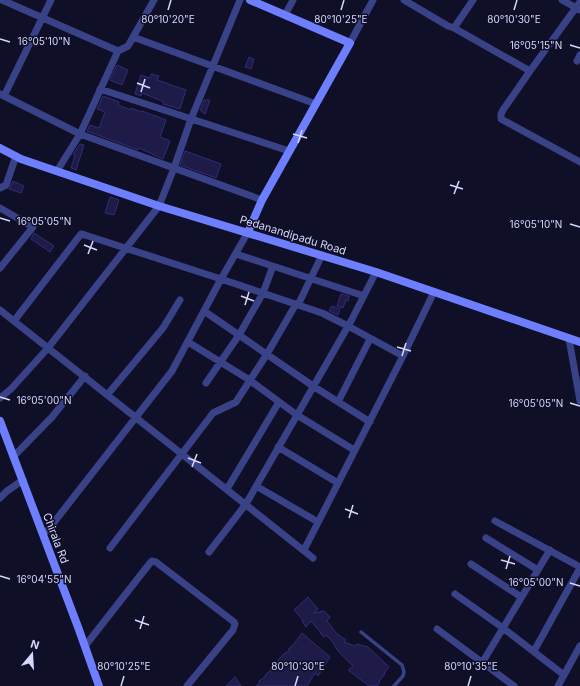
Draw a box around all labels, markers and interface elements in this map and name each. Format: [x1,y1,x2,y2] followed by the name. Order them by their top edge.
[141,13,195,25] text: 80°10'20"E
[314,13,368,25] text: 80°10'25"E
[487,13,541,25] text: 80°10'30"E
[18,35,70,47] text: 16°05'10"N
[510,39,562,51] text: 16°05'15"N
[238,212,348,258] street label: Pedanandipadu Road
[17,215,71,227] text: 16°05'05"N
[510,218,562,230] text: 16°05'10"N
[16,394,72,406] text: 16°05'00"N
[509,397,563,409] text: 16°05'05"N
[40,511,72,565] street label: Chirala Rd
[17,573,71,585] text: 16°04'55"N
[508,576,564,588] text: 16°05'00"N
[12,634,52,674] north arrow
[29,637,41,652] text: N
[97,660,151,672] text: 80°10'25"E
[271,660,325,672] text: 80°10'30"E
[444,660,498,672] text: 80°10'35"E

